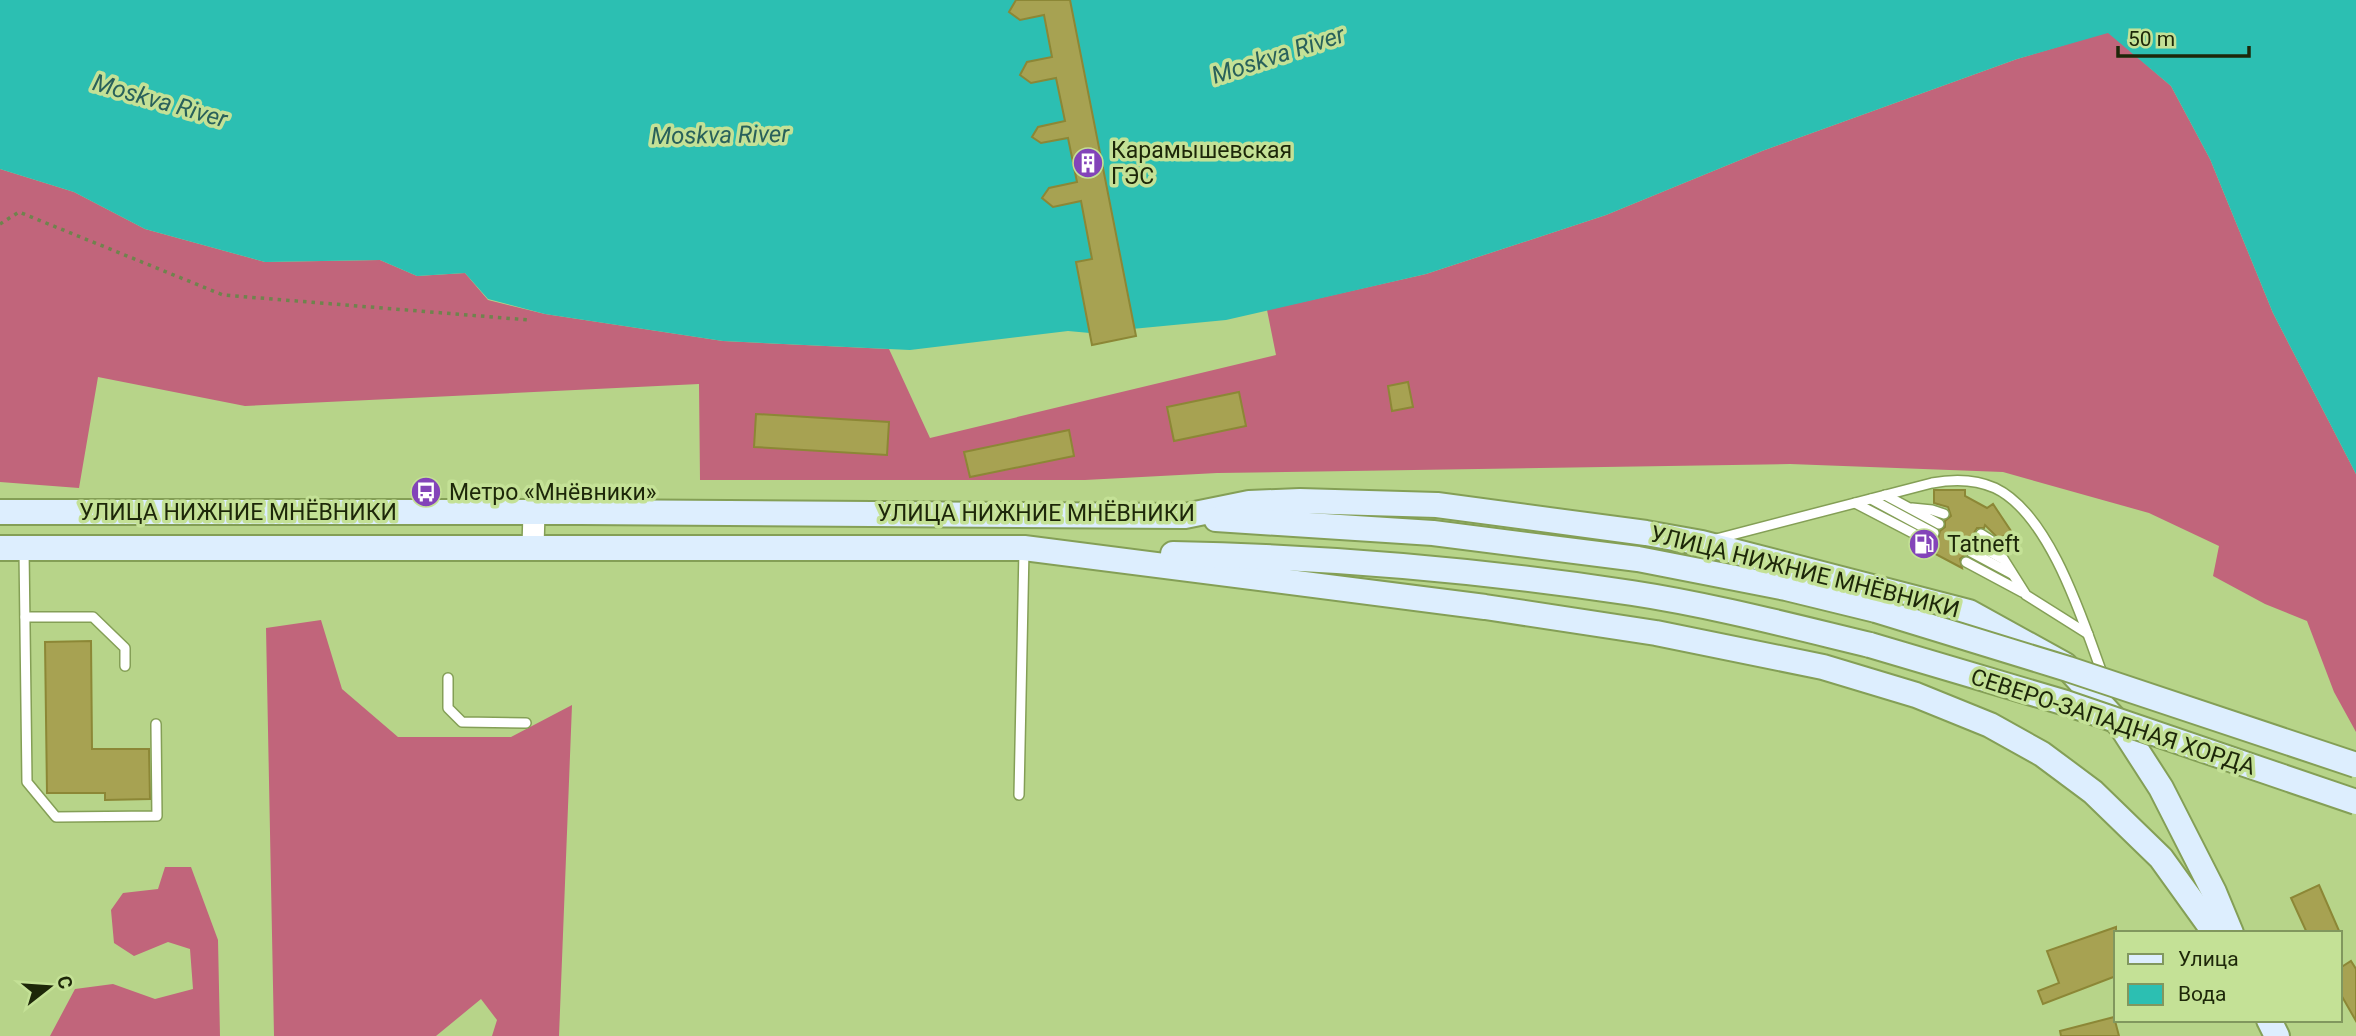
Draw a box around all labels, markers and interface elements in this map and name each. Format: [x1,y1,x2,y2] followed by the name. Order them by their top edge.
[2118,14,2249,58] scale bar
[1208,20,1349,90] water label: Moskva River
[2128,27,2175,51] text: 50 m
[90,68,231,134] water label: Moskva River
[651,120,791,150] water label: Moskva River
[1111,137,1292,190] place label: Карамышевская ГЭС
[1071,146,1105,180] building icon: Карамышевская ГЭС
[409,475,443,509] bus stop icon: Метро «Мнёвники»
[449,479,656,506] place label: Метро «Мнёвники»
[79,499,397,526] street label: УЛИЦА НИЖНИЕ МНЁВНИКИ
[877,500,1195,527] street label: УЛИЦА НИЖНИЕ МНЁВНИКИ
[1648,520,1962,624] street label: УЛИЦА НИЖНИЕ МНЁВНИКИ
[1907,527,1941,561] fuel station icon: Tatneft
[1947,531,2020,558] place label: Tatneft
[1967,663,2259,781] street label: СЕВЕРО-ЗАПАДНАЯ ХОРДА
[2114,931,2342,1022] legend
[2178,947,2239,971] text: Улица
[14,952,84,1022] north arrow
[52,973,78,991] text: С
[2178,982,2226,1006] text: Вода

